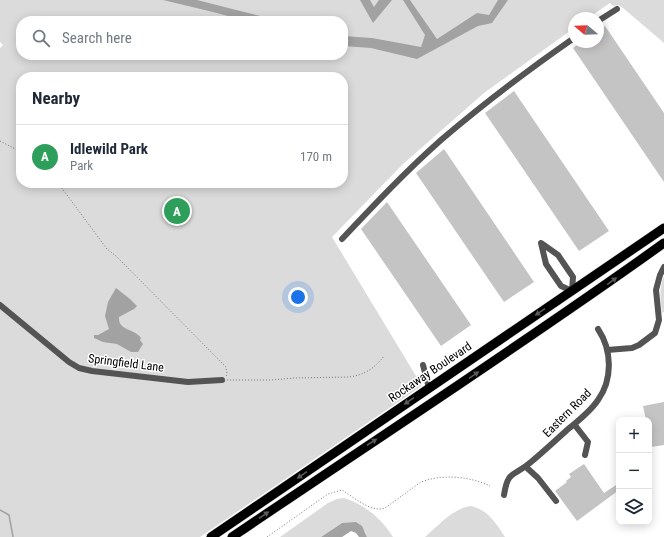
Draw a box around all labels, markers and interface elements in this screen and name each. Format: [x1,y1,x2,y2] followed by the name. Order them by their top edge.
[568,12,604,48] north arrow
[16,16,348,60] search box
[30,27,52,49] icon: search
[62,29,132,47] text: Search here
[32,88,80,108] text: Nearby
[70,140,148,158] text: Idlewild Park
[41,149,49,164] text: A
[300,149,332,164] text: 170 m
[70,158,93,173] text: Park
[164,196,190,226] pin: A
[607,276,618,285] one-way arrow
[288,287,308,307] your location
[534,309,546,316] one-way arrow
[386,339,474,405] street label: Rockaway Boulevard
[87,351,165,375] street label: Springfield Lane
[469,371,479,379] one-way arrow
[540,386,594,440] street label: Eastern Road
[404,397,414,405] one-way arrow
[616,417,652,525] map controls
[616,417,652,453] button: +
[367,438,377,446] one-way arrow
[616,453,652,489] button: −
[297,471,307,479] one-way arrow
[616,489,652,525] button: layers
[259,511,269,519] one-way arrow

